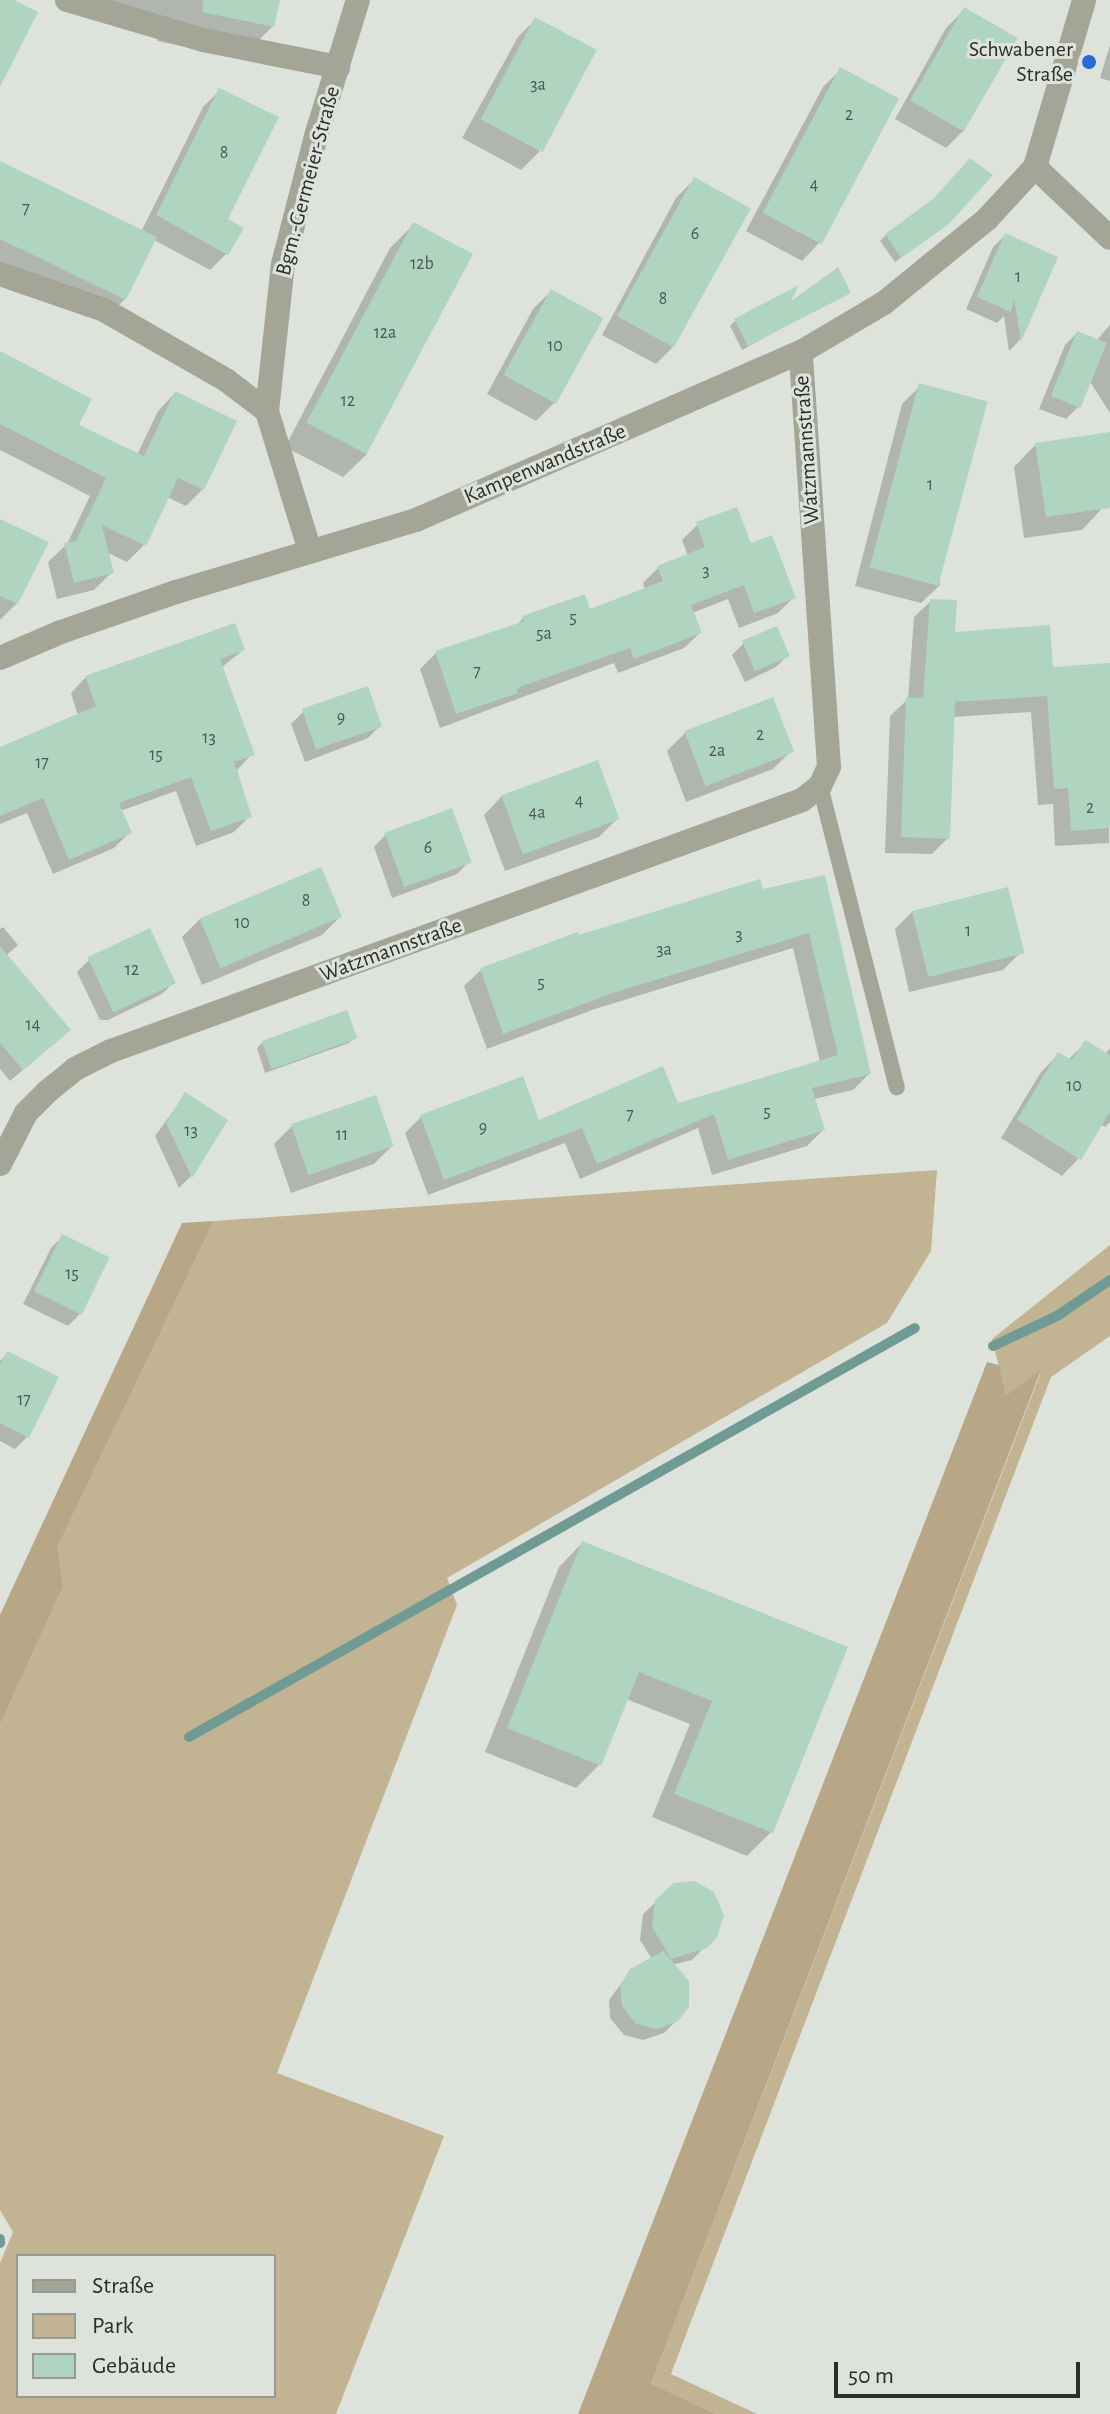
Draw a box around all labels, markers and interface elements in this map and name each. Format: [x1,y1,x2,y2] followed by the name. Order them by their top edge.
[969,36,1073,88] place label: Schwabener Straße
[1080,53,1098,71] marker: Schwabener Straße
[530,74,546,96] house number: 3a
[270,83,346,279] street label: Bgm.-Germeier-Straße
[845,104,853,126] house number: 2
[220,142,228,164] house number: 8
[810,174,818,196] house number: 4
[22,198,30,220] house number: 7
[691,223,699,245] house number: 6
[410,253,434,275] house number: 12b
[1015,266,1021,288] house number: 1
[659,288,667,310] house number: 8
[374,322,396,344] house number: 12a
[547,335,563,357] house number: 10
[789,375,825,525] street label: Watzmannstraße
[341,390,355,412] house number: 12
[460,418,630,510] street label: Kampenwandstraße
[927,474,933,496] house number: 1
[702,560,710,582] house number: 3
[569,607,577,629] house number: 5
[536,623,552,645] house number: 5a
[473,661,481,683] house number: 7
[337,707,345,729] house number: 9
[756,724,764,746] house number: 2
[202,727,216,749] house number: 13
[709,740,725,762] house number: 2a
[149,744,163,766] house number: 15
[35,752,49,774] house number: 17
[575,790,583,812] house number: 4
[1086,797,1094,819] house number: 2
[529,802,545,824] house number: 4a
[424,837,432,859] house number: 6
[302,890,310,912] house number: 8
[234,912,250,934] house number: 10
[316,912,466,988] street label: Watzmannstraße
[965,920,971,942] house number: 1
[735,924,743,946] house number: 3
[656,939,672,961] house number: 3a
[125,959,139,981] house number: 12
[537,972,545,994] house number: 5
[26,1014,40,1036] house number: 14
[1066,1075,1082,1097] house number: 10
[763,1101,771,1123] house number: 5
[626,1104,634,1126] house number: 7
[479,1117,487,1139] house number: 9
[184,1120,198,1142] house number: 13
[336,1124,348,1146] house number: 11
[65,1263,79,1285] house number: 15
[17,1389,31,1411] house number: 17
[16,2254,276,2398] legend
[92,2274,154,2298] text: Straße
[92,2314,133,2338] text: Park
[838,2346,1084,2396] scale bar
[92,2354,176,2378] text: Gebäude
[848,2364,894,2388] text: 50 m

